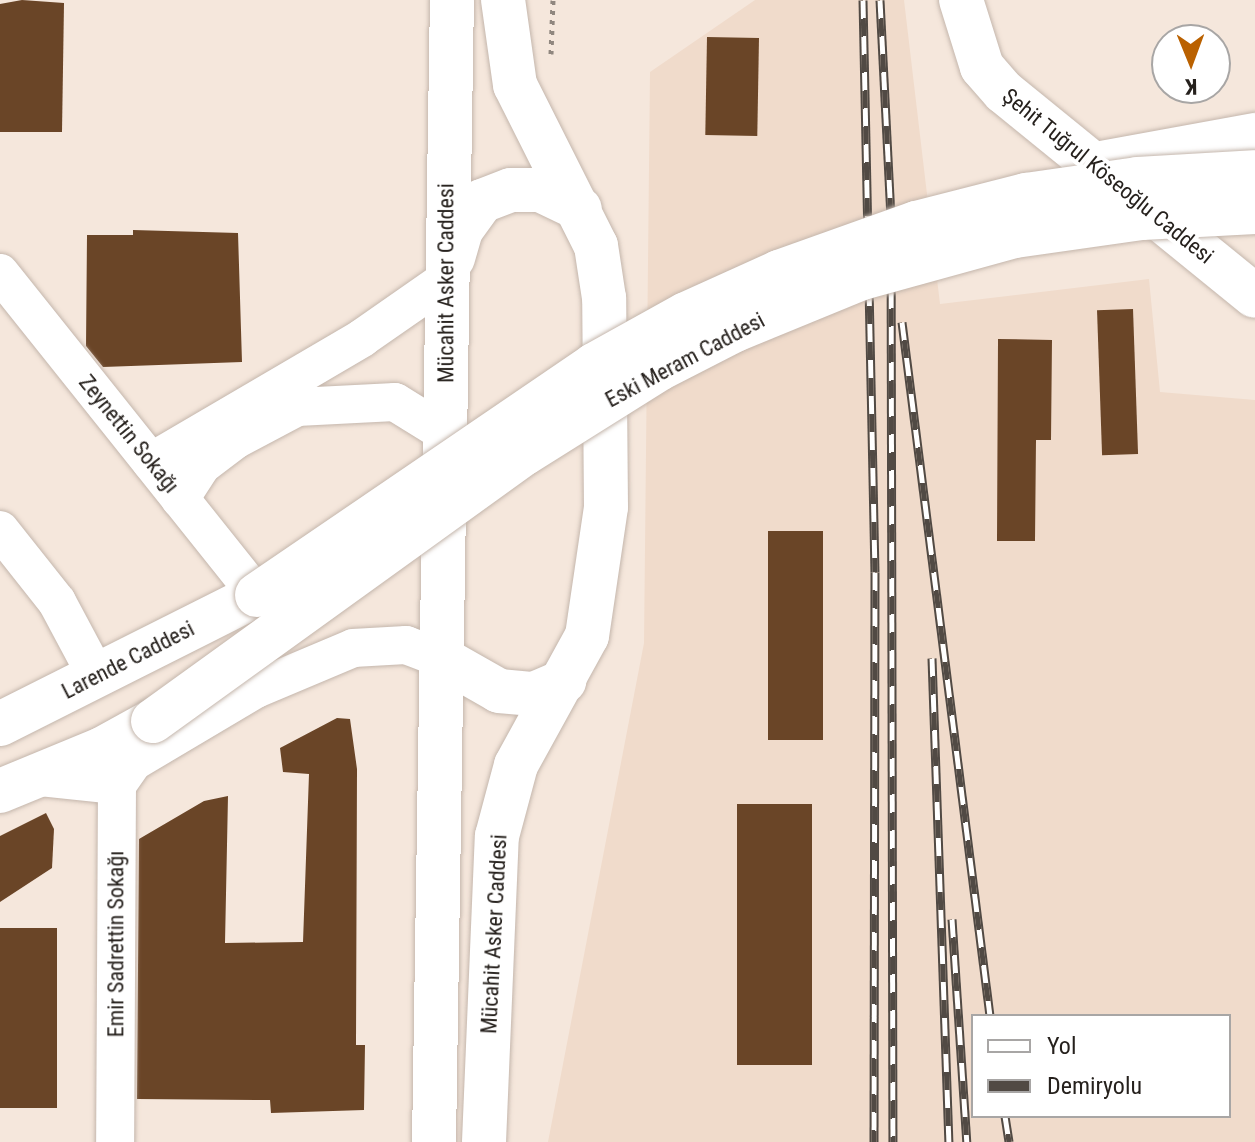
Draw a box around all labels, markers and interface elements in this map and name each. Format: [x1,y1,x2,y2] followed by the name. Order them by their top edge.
[1151,24,1231,104] north arrow
[997,83,1219,269] street label: Şehit Tuğrul Köseoğlu Caddesi
[433,183,459,383] street label: Mücahit Asker Caddesi
[601,307,769,413] street label: Eski Meram Caddesi
[73,370,185,498] street label: Zeynettin Sokağı
[57,615,199,705] street label: Larende Caddesi
[476,833,512,1035] street label: Mücahit Asker Caddesi
[103,851,129,1037] street label: Emir Sadrettin Sokağı
[971,1014,1231,1118] legend
[1047,1032,1076,1060] text: Yol
[1047,1072,1142,1100] text: Demiryolu

